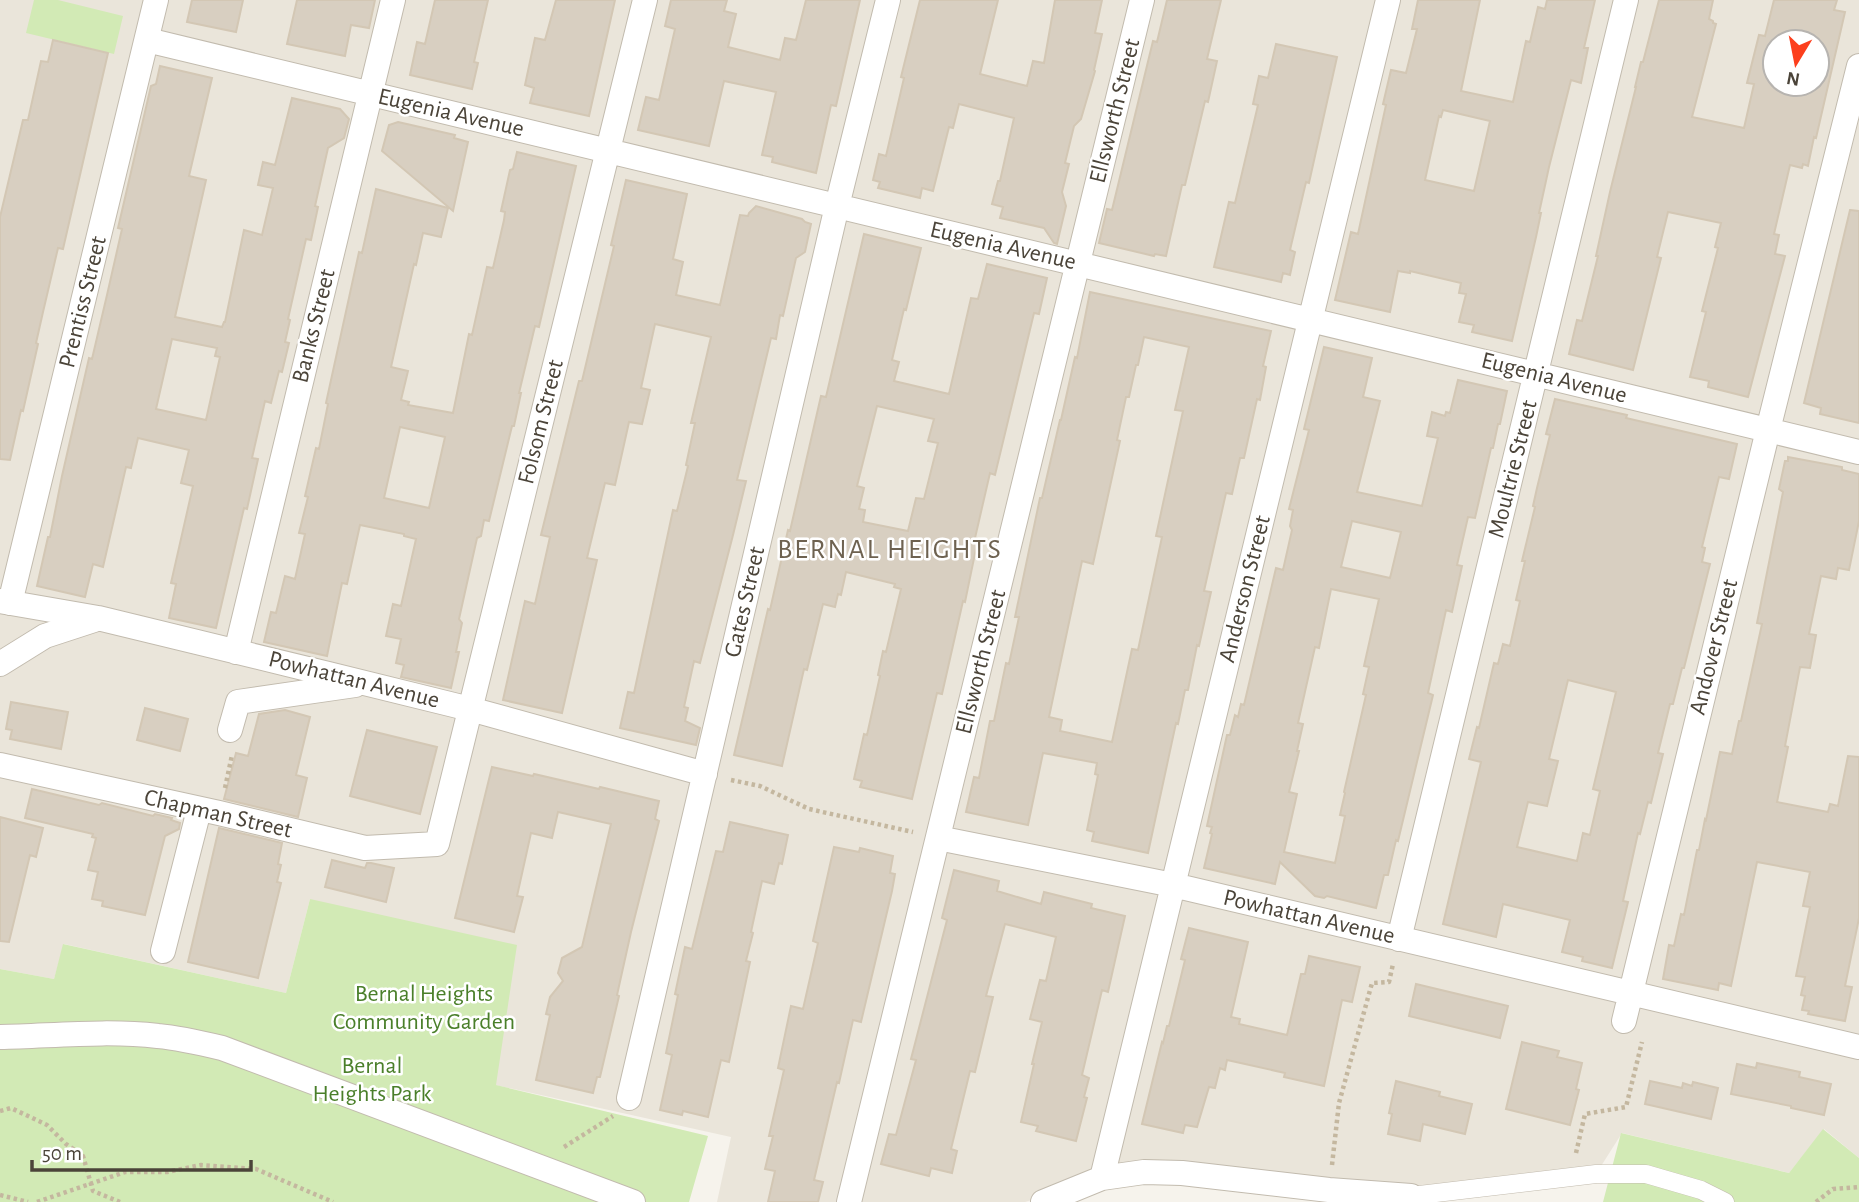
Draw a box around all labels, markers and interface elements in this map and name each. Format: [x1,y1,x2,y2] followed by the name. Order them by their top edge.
[1761,28,1831,98] north arrow
[1085,36,1145,186] street label: Ellsworth Street
[1785,68,1801,89] text: N
[376,85,526,141] street label: Eugenia Avenue
[928,218,1078,274] street label: Eugenia Avenue
[55,233,111,370] street label: Prentiss Street
[288,266,340,385] street label: Banks Street
[1479,348,1629,408] street label: Eugenia Avenue
[514,357,568,487] street label: Folsom Street
[1484,397,1542,540] street label: Moultrie Street
[1215,513,1275,665] street label: Anderson Street
[777,536,1003,564] district label: BERNAL HEIGHTS
[721,544,769,660] street label: Gates Street
[1686,576,1743,717] street label: Andover Street
[951,587,1011,737] street label: Ellsworth Street
[266,647,442,713] street label: Powhattan Avenue
[142,785,295,843] street label: Chapman Street
[1221,886,1397,948] street label: Powhattan Avenue
[333,982,515,1034] park label: Bernal Heights Community Garden
[313,1054,431,1106] park label: Bernal Heights Park
[32,1128,250,1172] scale bar
[42,1143,82,1164] text: 50 m

